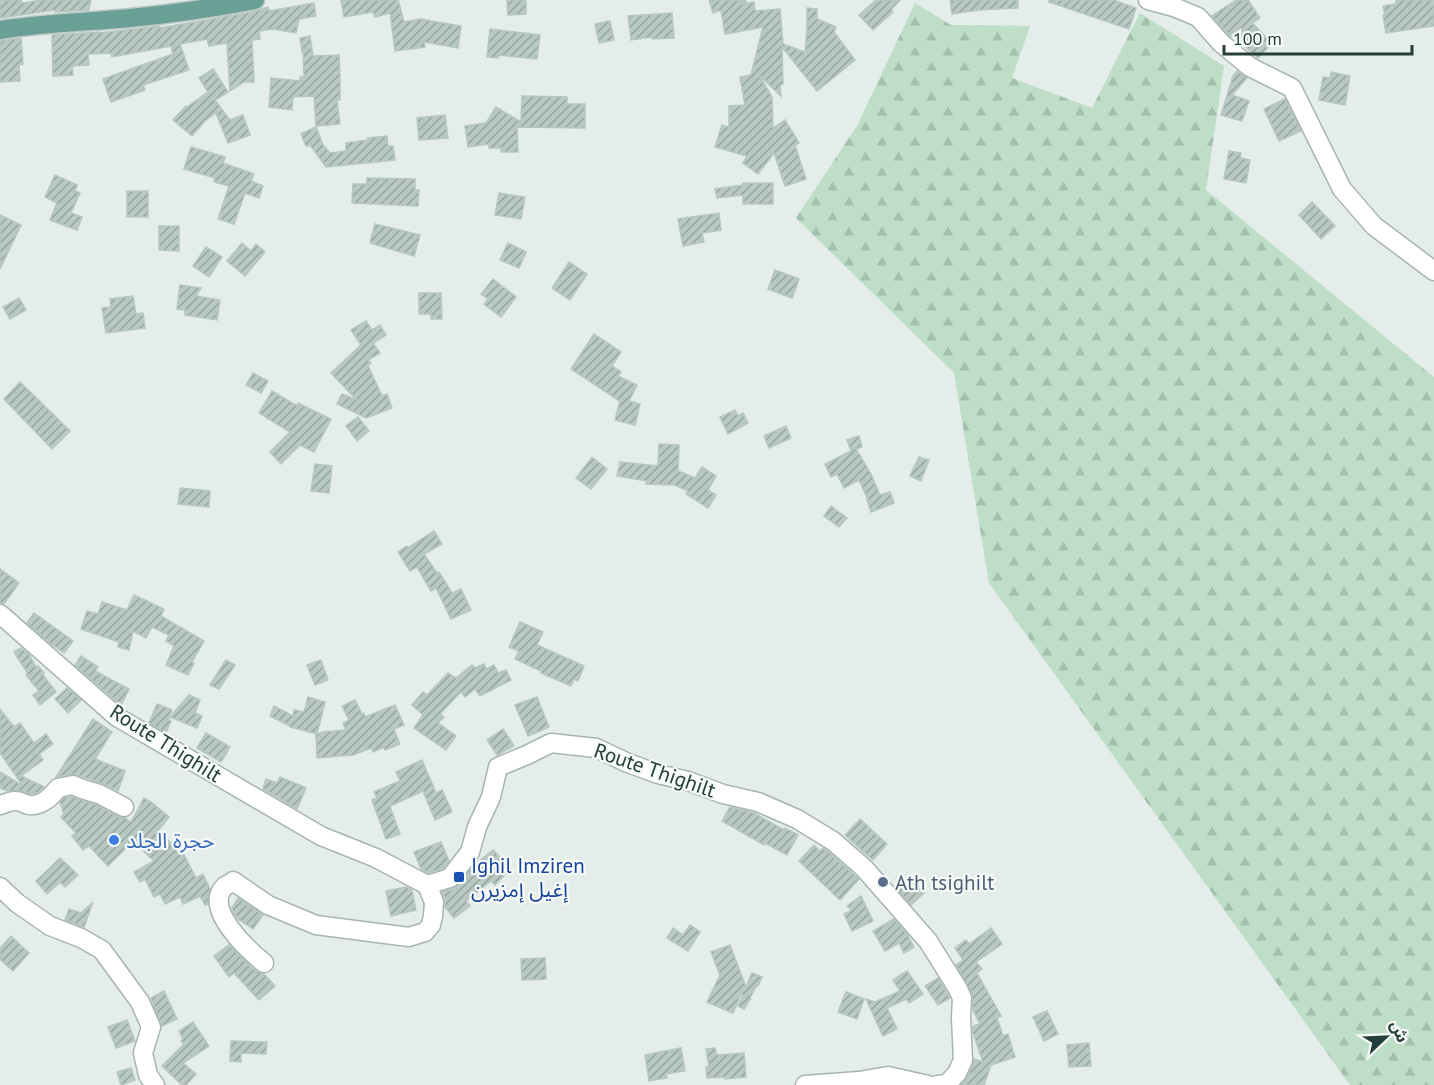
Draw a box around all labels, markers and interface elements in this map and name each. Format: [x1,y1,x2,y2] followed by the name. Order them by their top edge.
[1224,18,1412,56] scale bar
[1233,27,1282,50] text: 100 m
[105,698,227,788] street label: Route Thighilt
[591,737,719,803] street label: Route Thighilt
[126,827,215,854] place label: حجرة الجلد
[107,833,121,847] marker: حجرة الجلد
[471,852,585,903] place label: Ighil Imziren إغيل إمزيرن
[895,869,994,896] place label: Ath tsighilt
[452,870,466,884] marker: Ighil Imziren إغيل إمزيرن
[876,875,890,889] marker: Ath tsighilt
[1356,1007,1416,1067] north arrow
[1386,1017,1413,1045] text: ش

